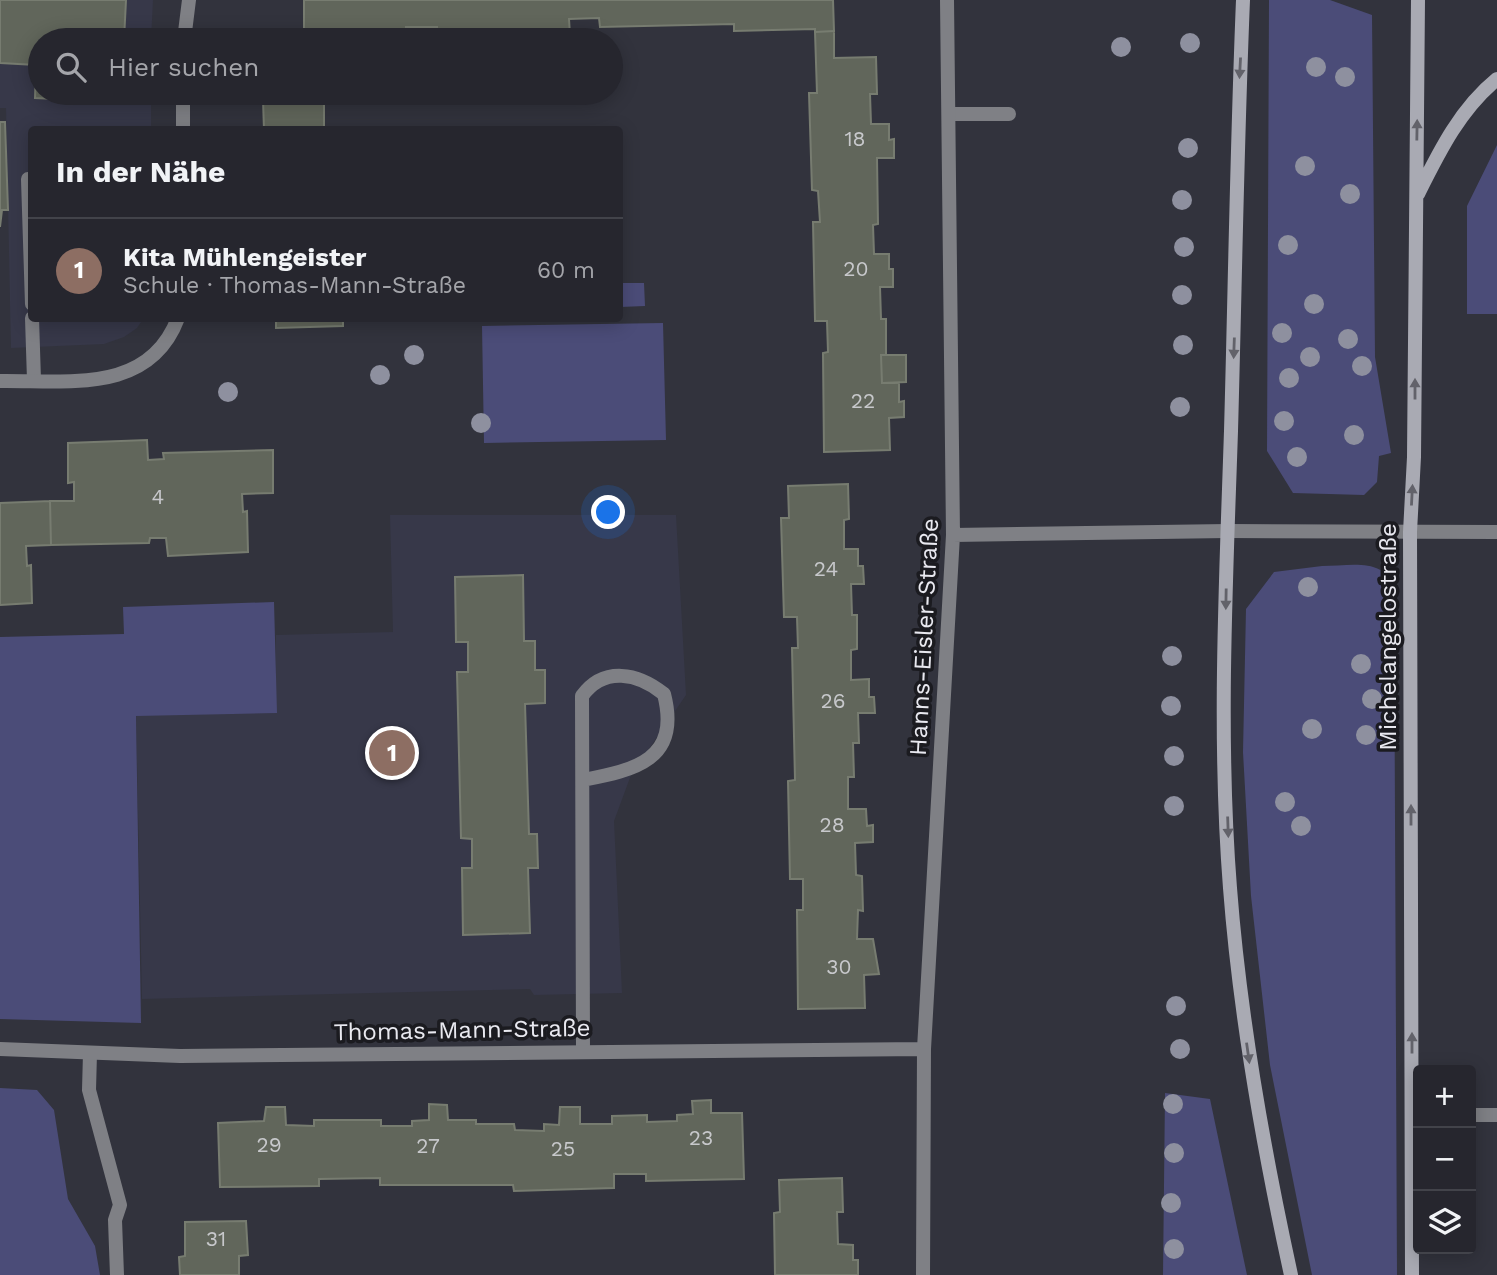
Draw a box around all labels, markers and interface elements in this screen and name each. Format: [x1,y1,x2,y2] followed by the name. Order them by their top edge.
[28,28,623,105] search box
[52,48,90,86] icon: search
[108,52,259,82] text: Hier suchen
[1235,57,1246,79] one-way arrow
[1411,119,1423,141] one-way arrow
[844,126,866,151] house number: 18
[56,154,225,189] text: In der Nähe
[123,242,367,272] text: Kita Mühlengeister
[843,256,869,281] house number: 20
[74,257,84,284] text: 1
[537,257,595,284] text: 60 m
[123,272,466,299] text: Schule · Thomas-Mann-Straße
[1228,337,1239,359] one-way arrow
[1409,378,1421,400] one-way arrow
[851,388,875,413] house number: 22
[1407,483,1418,505] one-way arrow
[152,484,164,509] house number: 4
[591,495,625,529] your location
[904,517,944,757] street label: Hanns-Eisler-Straße
[1374,523,1402,751] street label: Michelangelostraße
[814,556,838,581] house number: 24
[1221,589,1232,611] one-way arrow
[820,688,846,713] house number: 26
[369,727,415,779] pin: 1
[1405,804,1417,826] one-way arrow
[819,812,845,837] house number: 28
[1222,816,1233,838] one-way arrow
[826,954,852,979] house number: 30
[333,1014,591,1046] street label: Thomas-Mann-Straße
[1406,1032,1418,1054] one-way arrow
[1243,1042,1254,1064] one-way arrow
[1413,1065,1476,1254] map controls
[1413,1065,1476,1128] button: +
[689,1125,713,1150] house number: 23
[1413,1128,1476,1191] button: −
[256,1132,282,1157] house number: 29
[416,1133,440,1158] house number: 27
[551,1136,575,1161] house number: 25
[1413,1191,1476,1254] button: layers
[206,1226,226,1251] house number: 31

